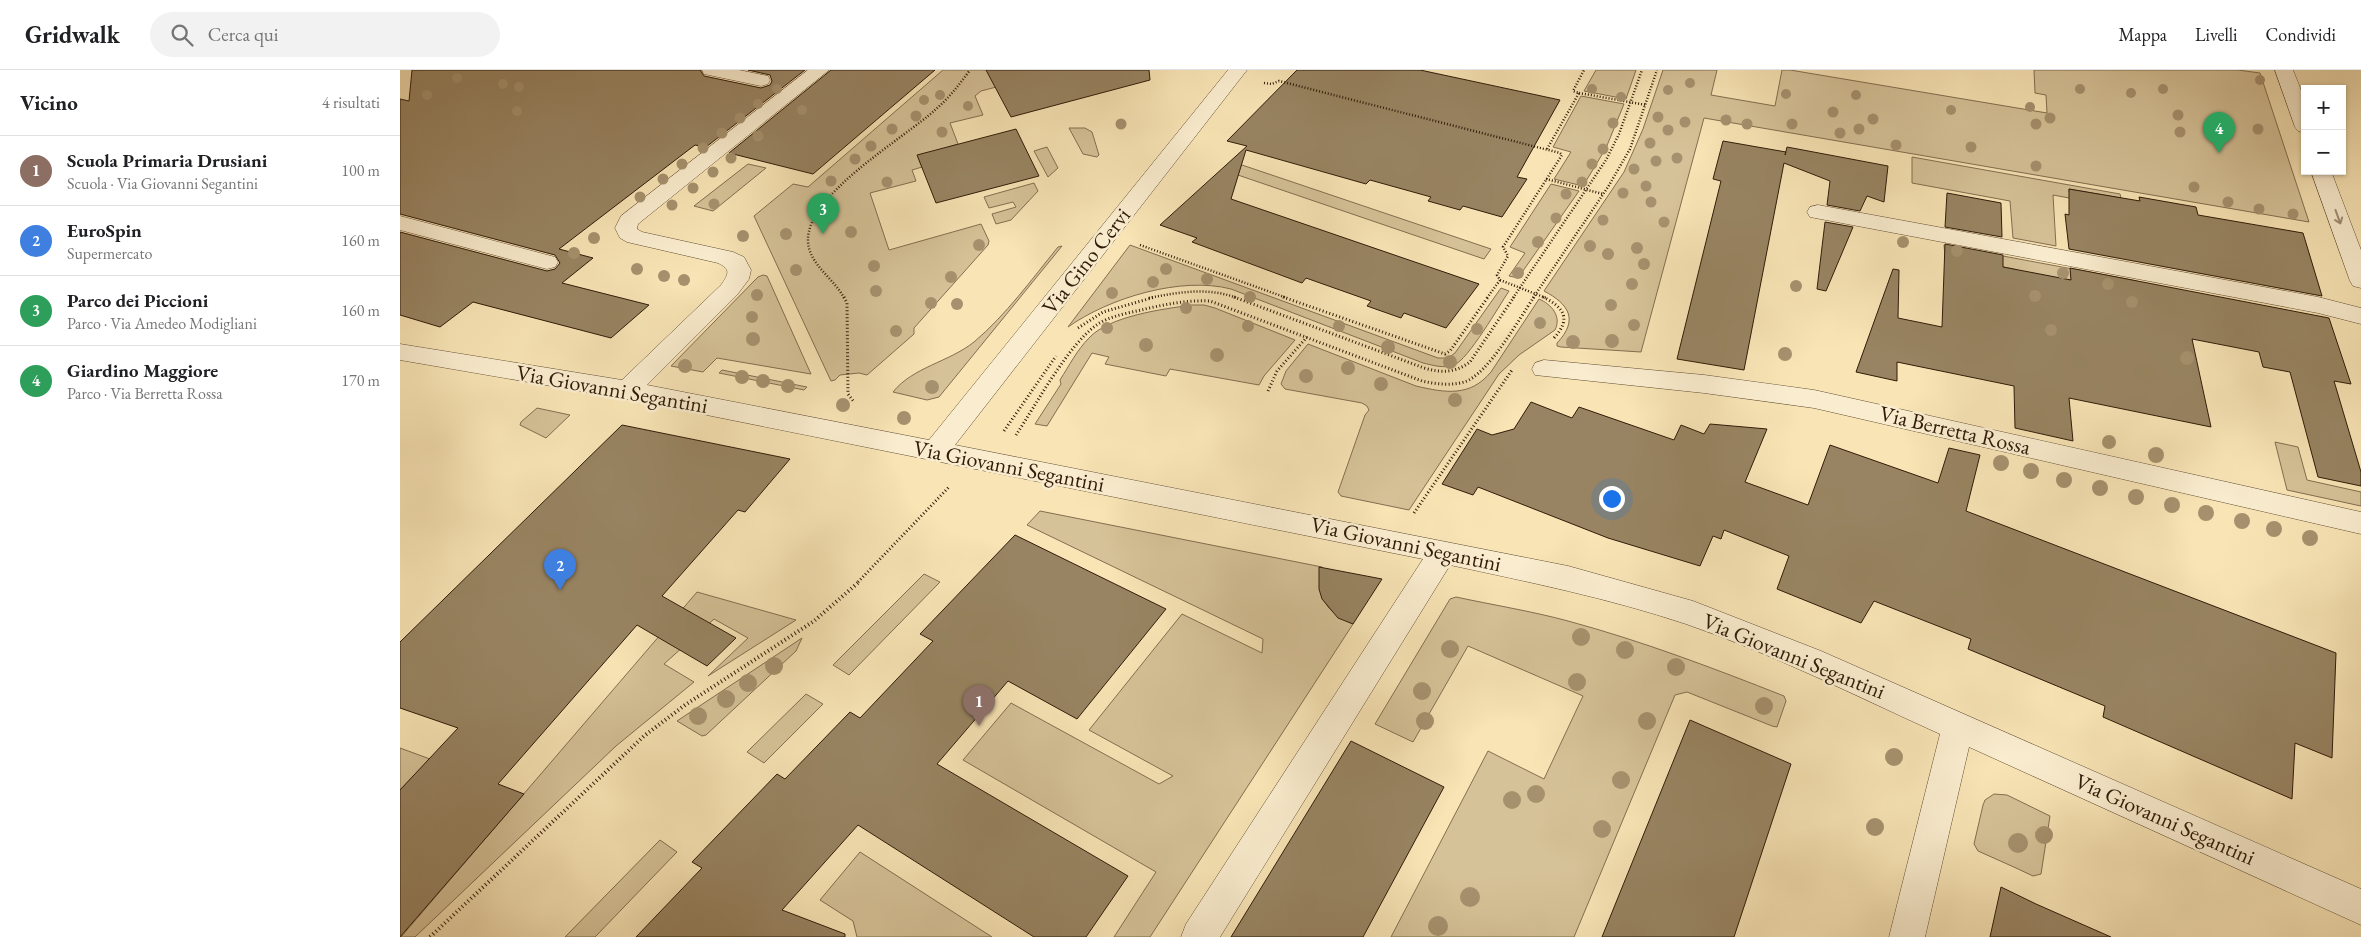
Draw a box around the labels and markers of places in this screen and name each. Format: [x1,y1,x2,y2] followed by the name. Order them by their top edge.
[2203,112,2235,153] pin: 4
[807,193,839,234] pin: 3
[544,549,576,590] pin: 2
[963,685,995,726] pin: 1

